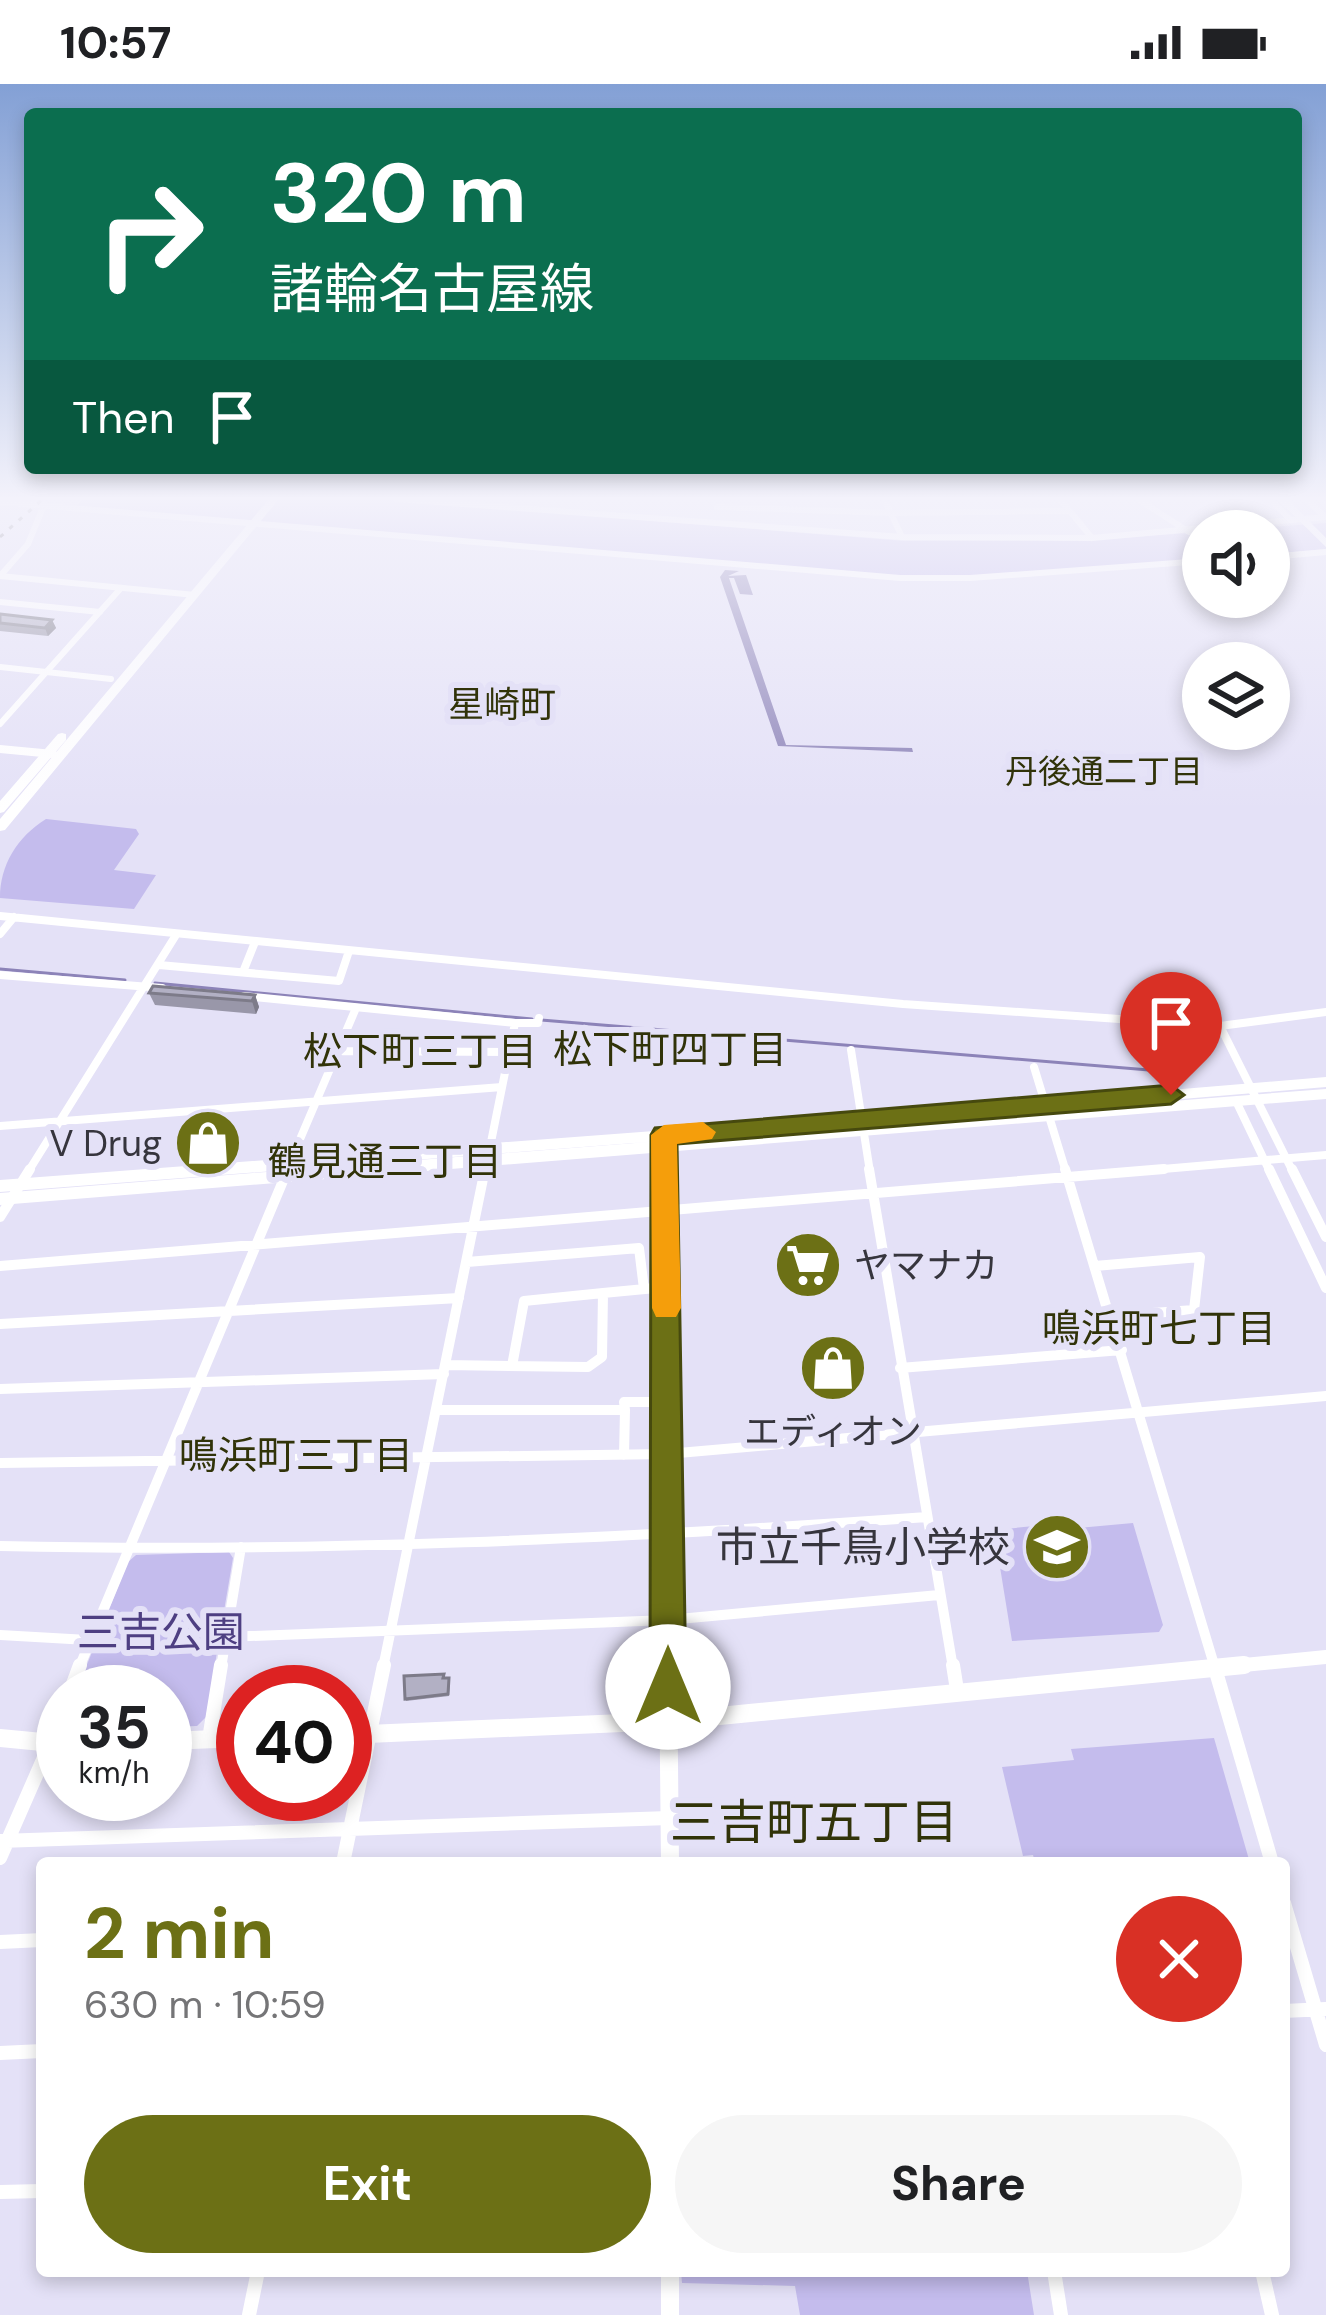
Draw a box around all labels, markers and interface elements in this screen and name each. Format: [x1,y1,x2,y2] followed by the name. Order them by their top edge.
[60,13,171,72] text: 10:57
[270,139,527,248] text: 320 m
[72,156,228,312] icon: right
[270,254,594,325] text: 諸輪名古屋線
[199,384,265,450] icon: arrive
[72,388,175,447] text: Then
[1182,510,1290,750] map controls
[1182,510,1290,618] button: sound
[1182,642,1290,750] button: layers
[448,681,556,728] district label: 星崎町
[1005,750,1203,793] district label: 丹後通二丁目
[1120,972,1222,1095] pin
[1138,990,1204,1056] icon: arrive
[553,1024,787,1075] district label: 松下町四丁目
[303,1026,537,1077] district label: 松下町三丁目
[173,1108,243,1178] shop icon: V Drug
[50,1120,162,1167] place label: V Drug
[268,1136,502,1187] district label: 鶴見通三丁目
[773,1230,843,1300] supermarket icon: ヤマナカ
[854,1242,998,1289] place label: ヤマナカ
[1042,1303,1276,1354] district label: 鳴浜町七丁目
[798,1333,868,1403] shop icon: エディオン
[744,1408,922,1455] place label: エディオン
[179,1430,413,1481] district label: 鳴浜町三丁目
[1022,1512,1092,1582] school or university icon: 市立千鳥小学校
[716,1520,1010,1575] place label: 市立千鳥小学校
[77,1605,245,1660] park label: 三吉公園
[605,1624,731,1750] position arrow
[216,1665,372,1821] speed limit sign: 40
[77,1688,151,1767] text: 35
[79,1753,149,1792] text: km/h
[670,1791,958,1854] district label: 三吉町五丁目
[84,1887,274,1980] text: 2 min
[1116,1896,1242,2022] button: close
[84,1979,326,2030] text: 630 m · 10:59
[84,2115,651,2253] button: Exit
[675,2115,1242,2253] button: Share

